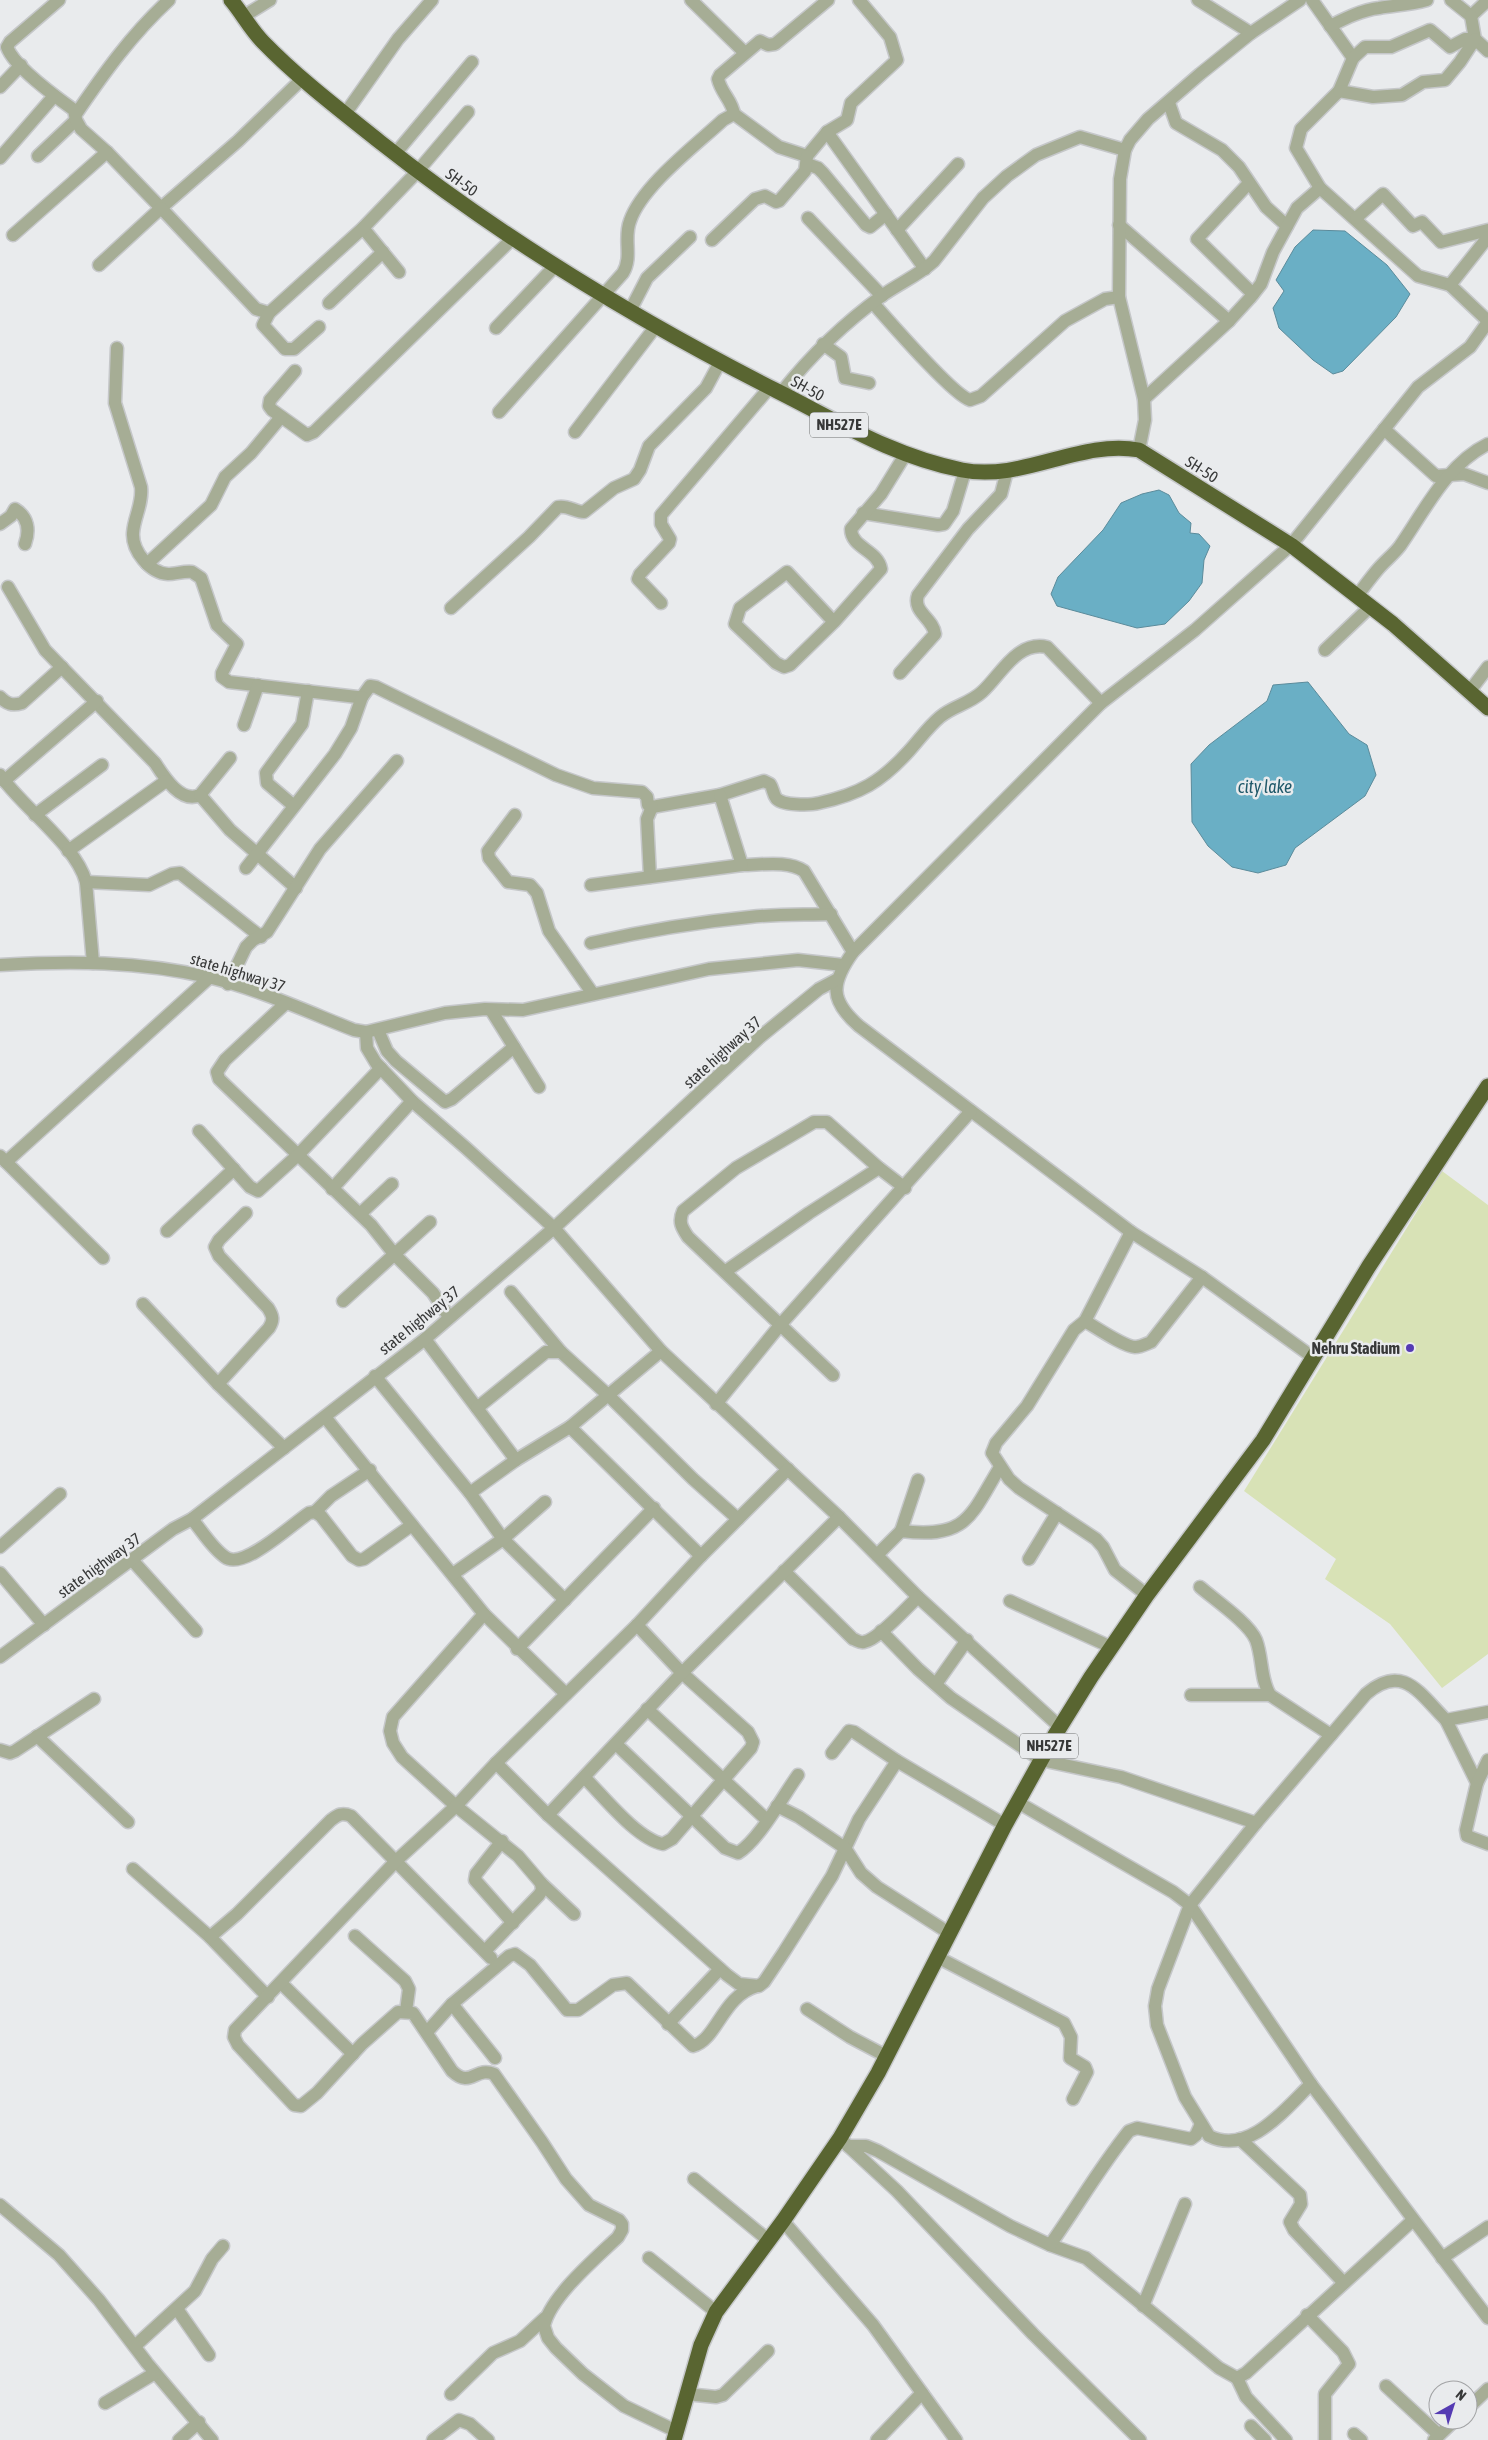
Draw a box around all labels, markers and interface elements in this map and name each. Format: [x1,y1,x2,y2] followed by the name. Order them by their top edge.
[443,164,481,200] street label: SH-50
[788,372,828,404] street label: SH-50
[810,412,868,438] road number: NH527E
[1182,452,1222,486] street label: SH-50
[1238,776,1292,797] water label: city lake
[188,949,288,996] street label: state highway 37
[679,1012,765,1092] street label: state highway 37
[375,1282,464,1359] street label: state highway 37
[1312,1339,1400,1357] place label: Nehru Stadium
[1404,1342,1416,1354] marker: Nehru Stadium
[54,1529,145,1602] street label: state highway 37
[1020,1734,1078,1758] road number: NH527E
[1428,2380,1478,2430] north arrow
[1453,2386,1469,2404] text: N

